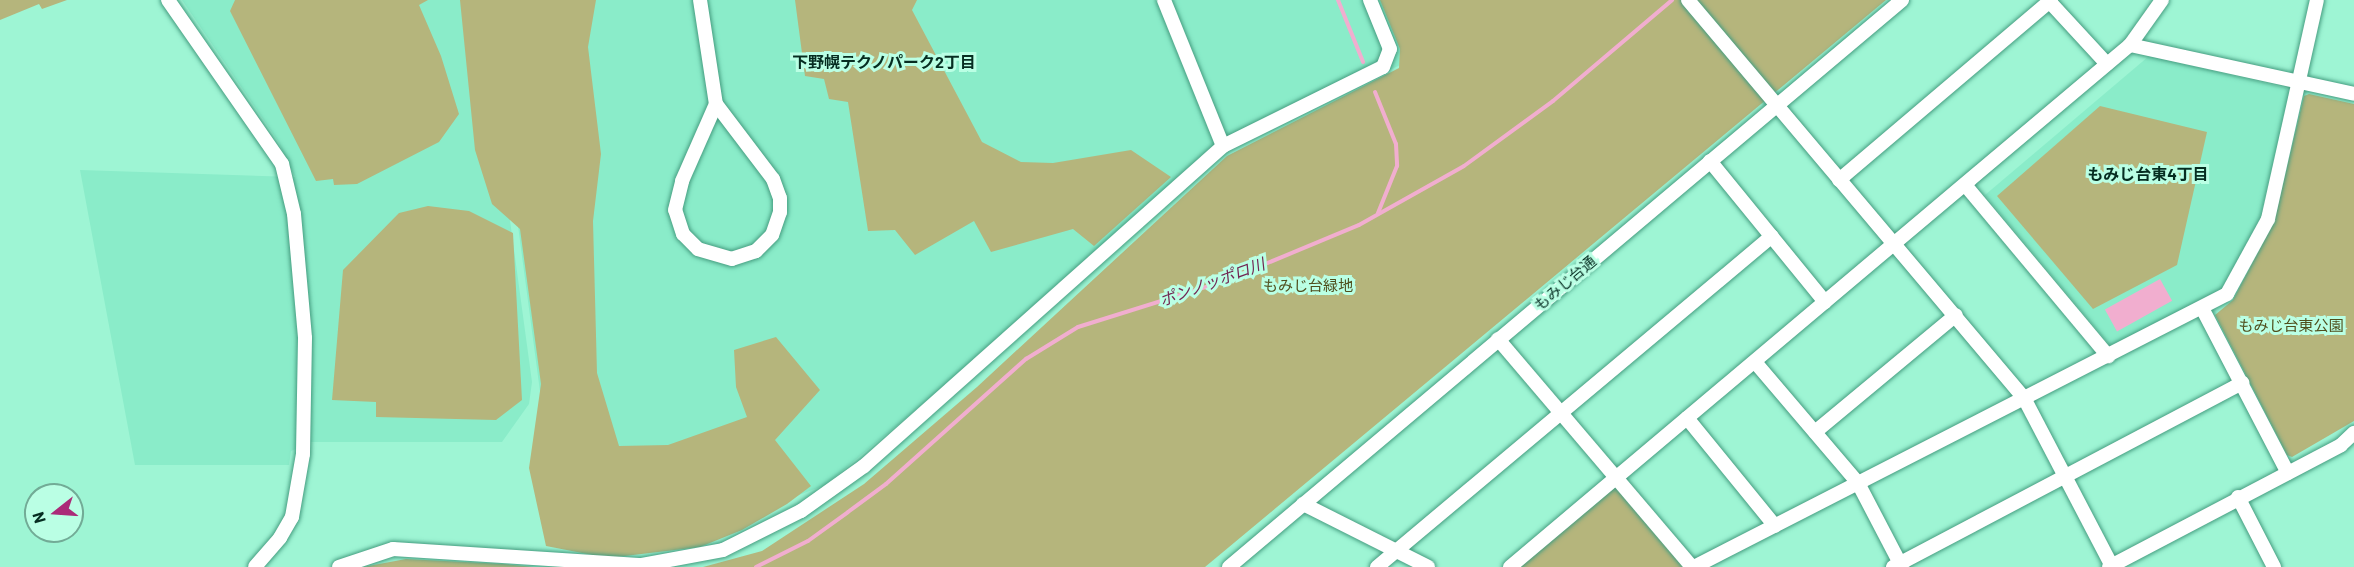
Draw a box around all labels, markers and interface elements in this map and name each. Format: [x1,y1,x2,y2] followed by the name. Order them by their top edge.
[792,52,976,72] district label: 下野幌テクノパーク2丁目
[2087,164,2209,184] district label: もみじ台東4丁目
[1530,252,1600,314] street label: もみじ台通
[1156,254,1268,310] water label: ポンノッポロ川
[1263,277,1353,295] park label: もみじ台緑地
[2239,317,2343,335] park label: もみじ台東公園
[24,483,84,543] north arrow
[28,510,49,526] text: N

